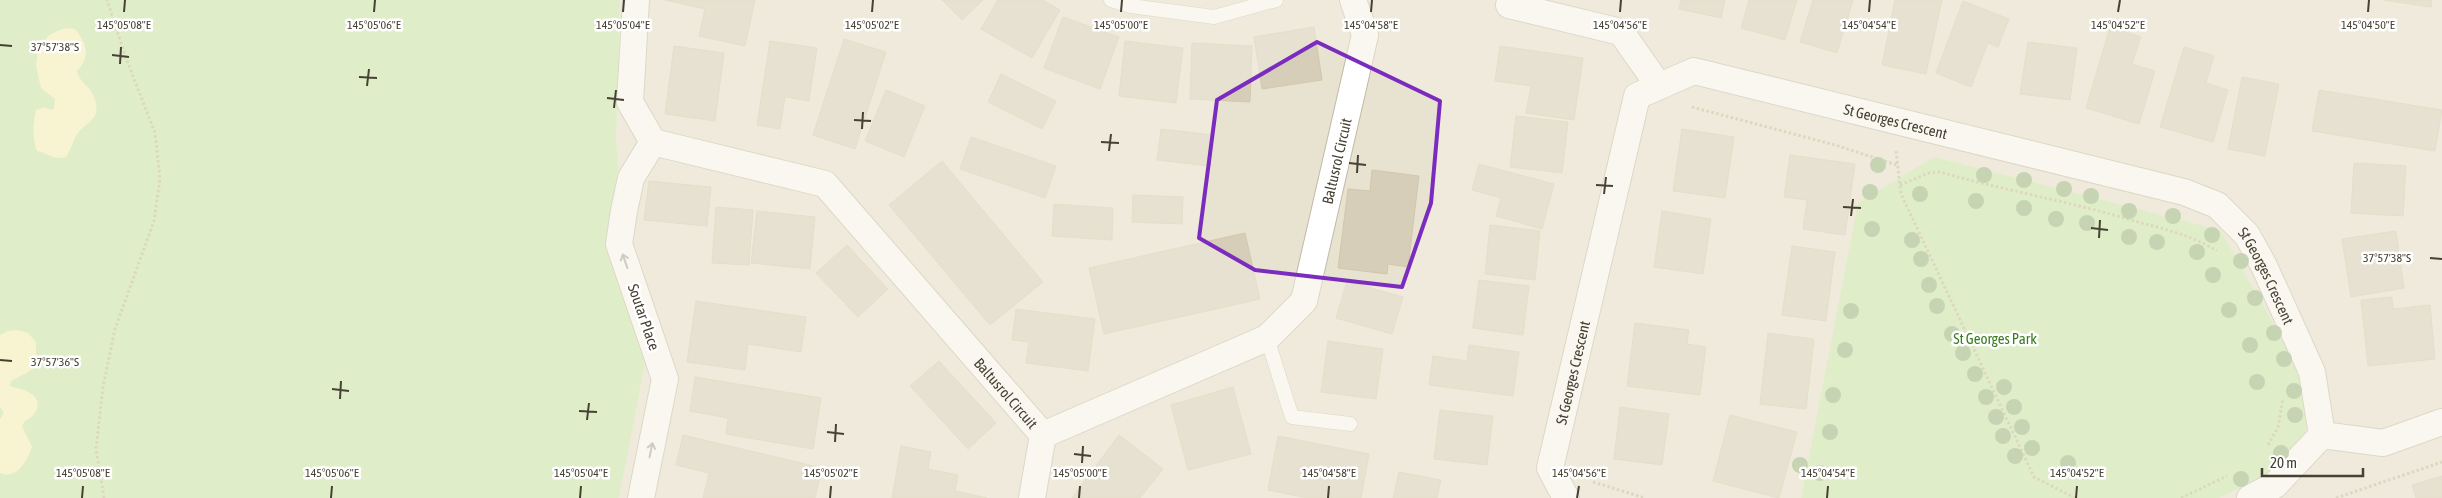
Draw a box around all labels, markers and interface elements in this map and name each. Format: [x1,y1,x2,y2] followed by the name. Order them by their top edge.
[97,18,151,32] text: 145°05'08"E
[347,18,401,32] text: 145°05'06"E
[596,18,650,32] text: 145°05'04"E
[845,18,899,32] text: 145°05'02"E
[1094,18,1148,32] text: 145°05'00"E
[1344,18,1398,32] text: 145°04'58"E
[1593,18,1647,32] text: 145°04'56"E
[1842,18,1896,32] text: 145°04'54"E
[2091,18,2145,32] text: 145°04'52"E
[2341,18,2395,32] text: 145°04'50"E
[31,40,79,54] text: 37°57'38"S
[1842,100,1949,142] street label: St Georges Crescent
[1318,116,1354,206] street label: Baltusrol Circuit
[2235,223,2298,327] street label: St Georges Crescent
[2363,251,2411,265] text: 37°57'38"S
[620,254,629,269] one-way arrow
[625,282,663,353] street label: Soutar Place
[1552,319,1593,426] street label: St Georges Crescent
[1953,330,2037,347] park label: St Georges Park
[971,354,1042,432] street label: Baltusrol Circuit
[31,355,79,369] text: 37°57'36"S
[646,443,656,459] one-way arrow
[2262,446,2363,478] scale bar
[2270,454,2297,471] text: 20 m
[56,466,110,480] text: 145°05'08"E
[305,466,359,480] text: 145°05'06"E
[554,466,608,480] text: 145°05'04"E
[804,466,858,480] text: 145°05'02"E
[1053,466,1107,480] text: 145°05'00"E
[1302,466,1356,480] text: 145°04'58"E
[1552,466,1606,480] text: 145°04'56"E
[1801,466,1855,480] text: 145°04'54"E
[2050,466,2104,480] text: 145°04'52"E

